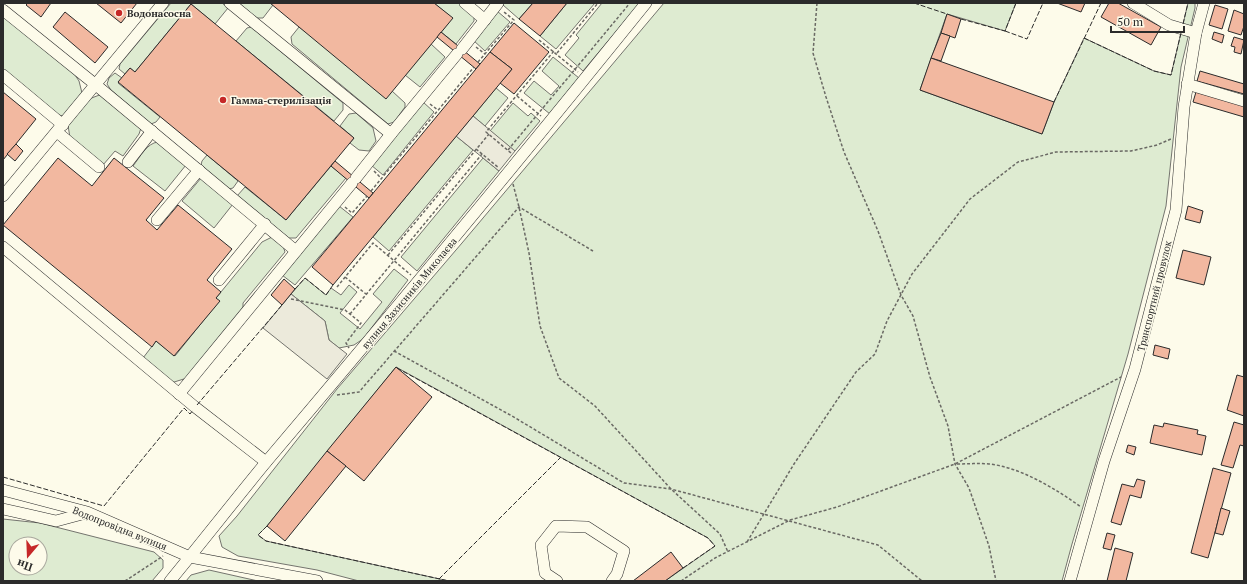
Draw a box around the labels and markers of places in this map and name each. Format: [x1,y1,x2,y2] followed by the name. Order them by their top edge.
[127,7,192,20] place label: Водонасосна
[114,8,124,18] marker: Водонасосна
[231,94,331,107] place label: Гамма-стерилізація
[218,95,228,105] marker: Гамма-стерилізація

